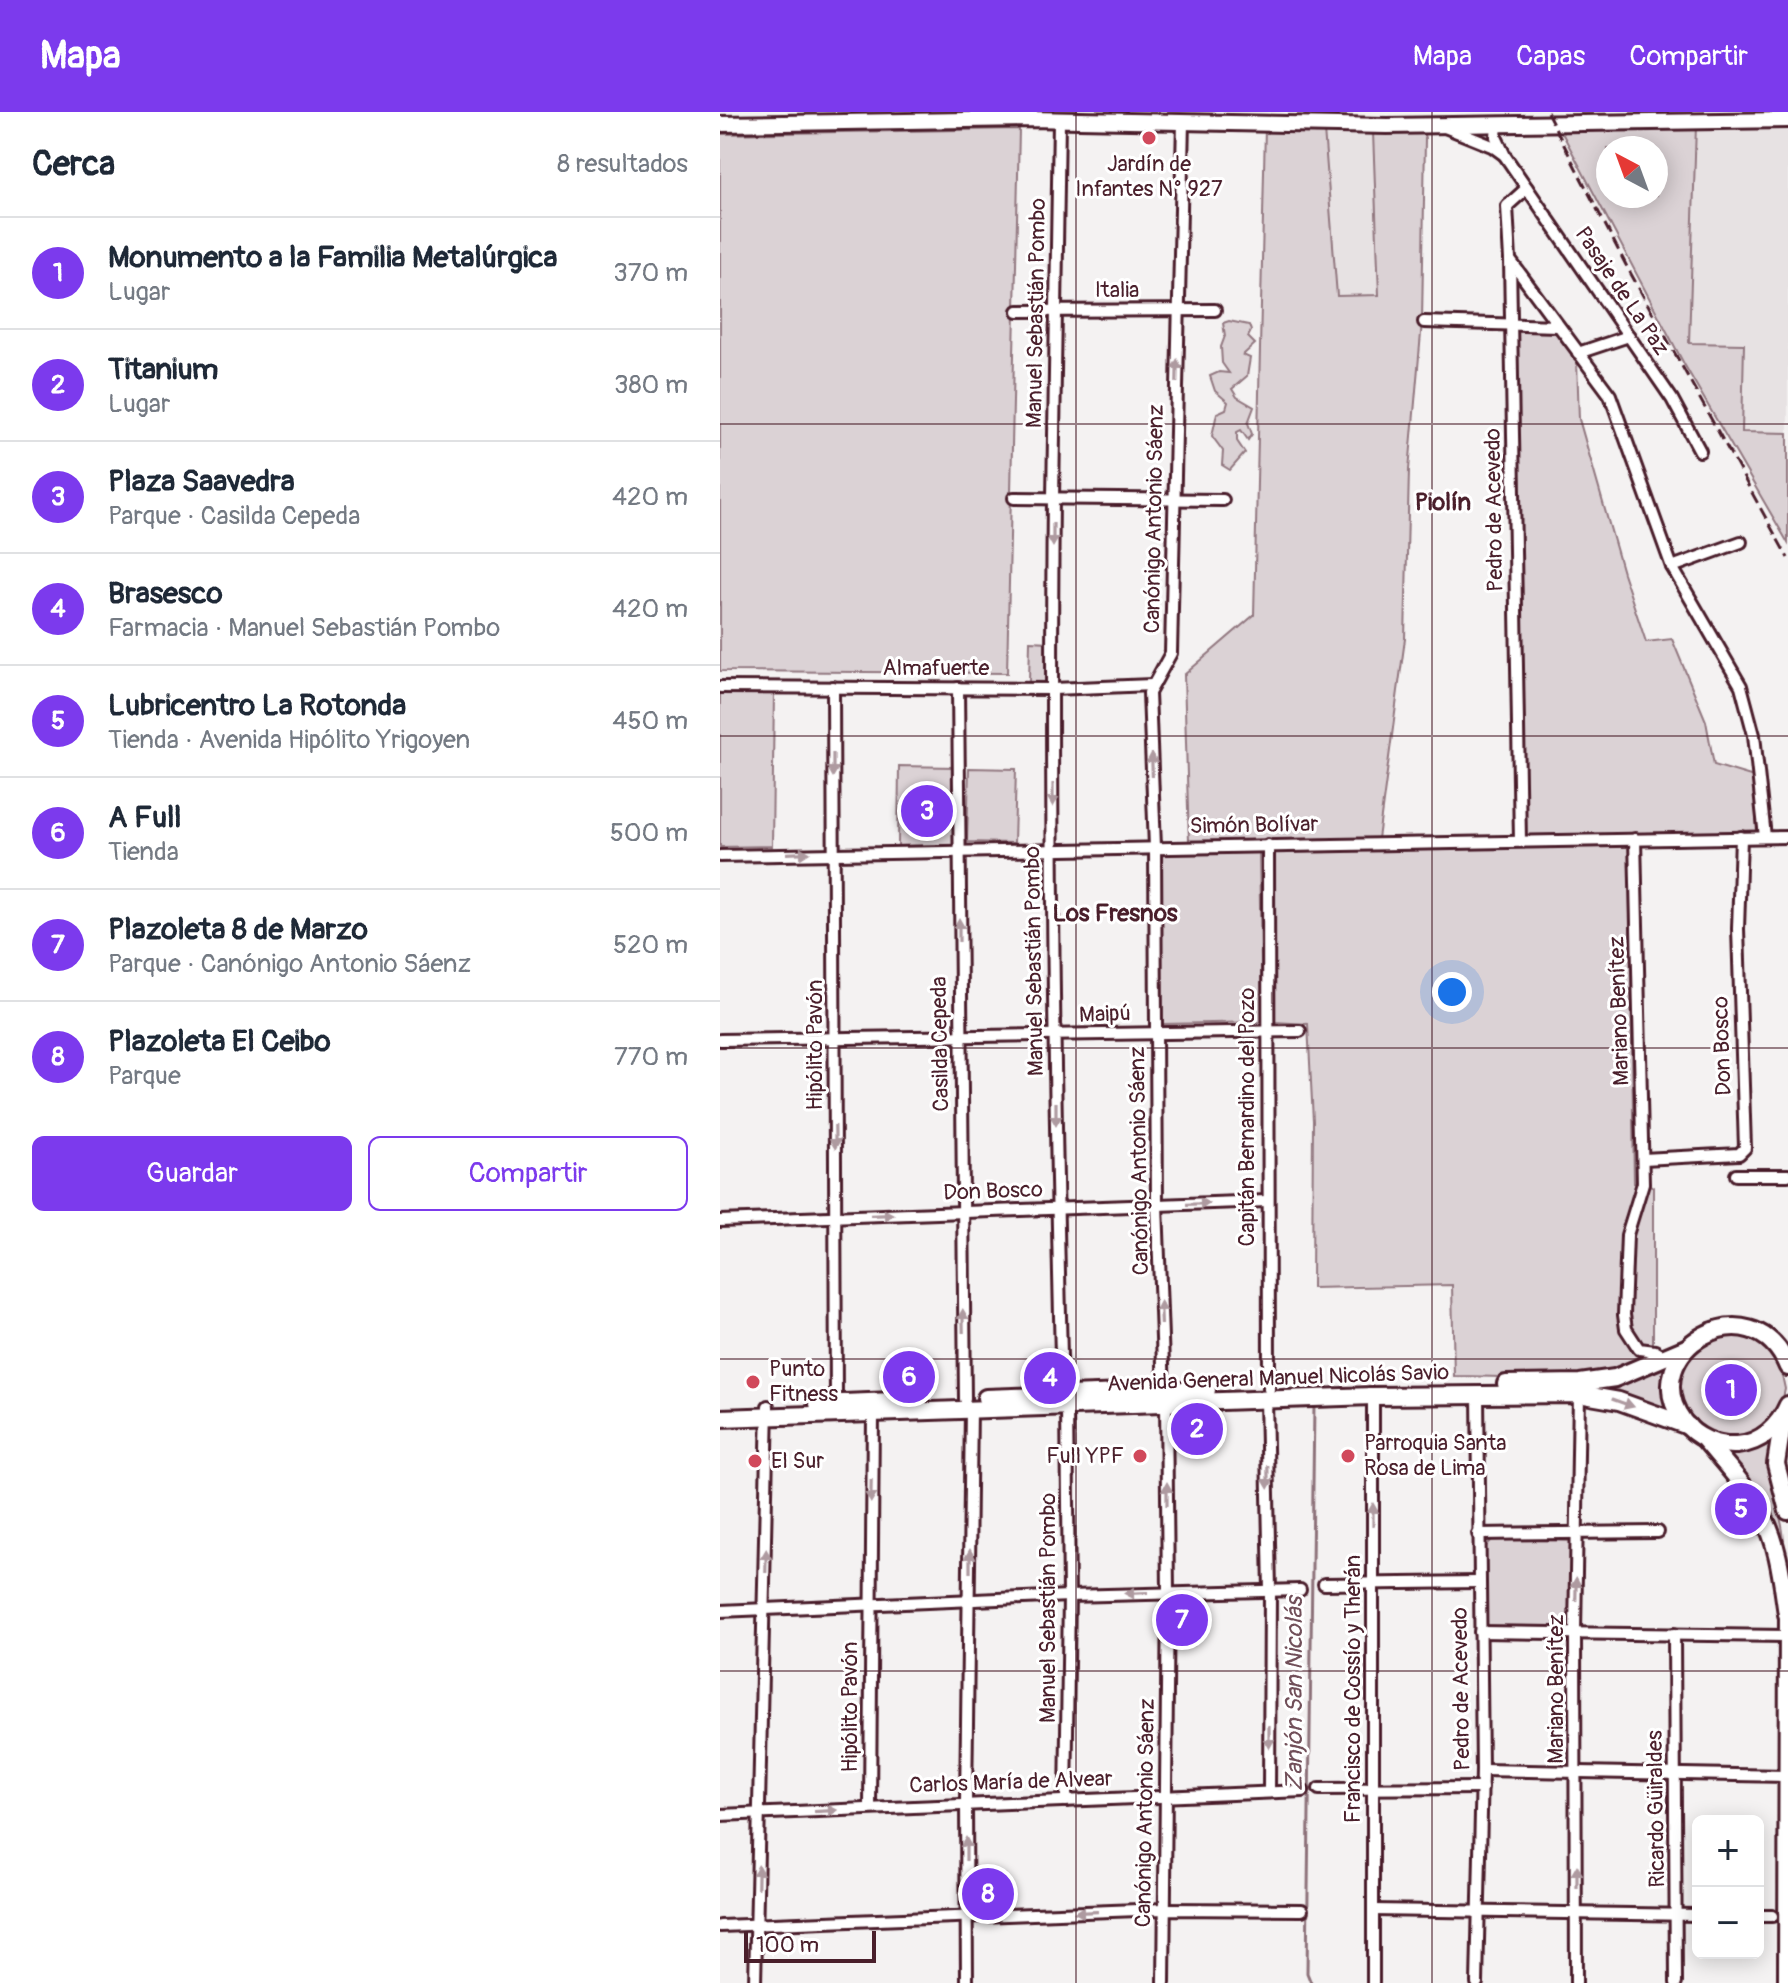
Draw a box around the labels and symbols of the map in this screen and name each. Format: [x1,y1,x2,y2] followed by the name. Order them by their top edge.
[1140,129,1158,147] marker: Jardín de Infantes N° 927
[1596,136,1668,208] north arrow
[1075,150,1223,203] place label: Jardín de Infantes N° 927
[1020,198,1052,428] street label: Manuel Sebastián Pombo
[1569,221,1675,361] street label: Pasaje de La Paz
[1095,276,1139,304] street label: Italia
[1170,358,1183,383] one-way arrow
[1138,404,1170,634] street label: Canónigo Antonio Sáenz
[1479,428,1509,592] street label: Pedro de Acevedo
[1415,488,1471,517] district label: Piolín
[1047,523,1059,548] one-way arrow
[883,654,990,682] street label: Almafuerte
[1145,752,1158,777] one-way arrow
[827,753,840,778] one-way arrow
[901,781,953,841] pin: 3
[1047,783,1059,808] one-way arrow
[1189,810,1319,840] street label: Simón Bolívar
[1018,846,1050,1076] street label: Manuel Sebastián Pombo
[786,847,811,860] one-way arrow
[1052,899,1178,928] district label: Los Fresnos
[953,917,965,942] one-way arrow
[1602,936,1636,1086] street label: Mariano Benítez
[1432,972,1472,1012] your location
[925,976,955,1112] street label: Casilda Cepeda
[801,980,829,1110] street label: Hipólito Pavón
[1233,987,1261,1246] street label: Capitán Bernardino del Pozo
[1706,996,1738,1096] street label: Don Bosco
[1079,999,1131,1029] street label: Maipú
[1123,1046,1155,1276] street label: Canónigo Antonio Sáenz
[1050,1102,1063,1127] one-way arrow
[829,1125,841,1150] one-way arrow
[943,1175,1043,1207] street label: Don Bosco
[1186,1197,1211,1210] one-way arrow
[870,1209,895,1222] one-way arrow
[1155,1300,1168,1325] one-way arrow
[957,1308,970,1333] one-way arrow
[883,1347,935,1407] pin: 6
[1024,1348,1076,1408] pin: 4
[769,1355,838,1408] place label: Punto Fitness
[1107,1358,1450,1398] street label: Avenida General Manuel Nicolás Savio
[1705,1360,1757,1420] pin: 1
[744,1373,762,1391] marker: Punto Fitness
[1611,1397,1635,1409] one-way arrow
[1171,1399,1223,1459] pin: 2
[1364,1429,1507,1482] place label: Parroquia Santa Rosa de Lima
[1046,1442,1124,1470] place label: Full YPF
[771,1447,824,1475] place label: El Sur
[1131,1447,1149,1465] marker: Full YPF
[1339,1447,1357,1465] marker: Parroquia Santa Rosa de Lima
[746,1452,764,1470] marker: El Sur
[1261,1465,1274,1490] one-way arrow
[865,1479,878,1504] one-way arrow
[1715,1479,1767,1539] pin: 5
[1161,1481,1173,1506] one-way arrow
[1034,1493,1062,1723] street label: Manuel Sebastián Pombo
[1367,1502,1379,1527] one-way arrow
[760,1548,772,1573] one-way arrow
[964,1548,976,1573] one-way arrow
[1339,1555,1367,1823] street label: Francisco de Cossío y Therán
[1569,1576,1582,1601] one-way arrow
[1123,1587,1148,1600] one-way arrow
[1156,1590,1208,1650] pin: 7
[1280,1595,1309,1791] water label: Zanjón San Nicolás
[1446,1607,1476,1771] street label: Pedro de Acevedo
[1542,1614,1570,1764] street label: Mariano Benítez
[836,1642,864,1772] street label: Hipólito Pavón
[1129,1698,1161,1928] street label: Canónigo Antonio Sáenz
[1263,1725,1275,1750] one-way arrow
[1641,1730,1671,1888] street label: Ricardo Güiraldes
[909,1764,1113,1800] street label: Carlos María de Alvear
[814,1804,839,1817] one-way arrow
[960,1836,972,1861] one-way arrow
[752,1864,765,1889] one-way arrow
[962,1864,1014,1924] pin: 8
[1571,1864,1583,1889] one-way arrow
[1073,1906,1098,1919] one-way arrow
[744,1927,876,1963] scale bar

